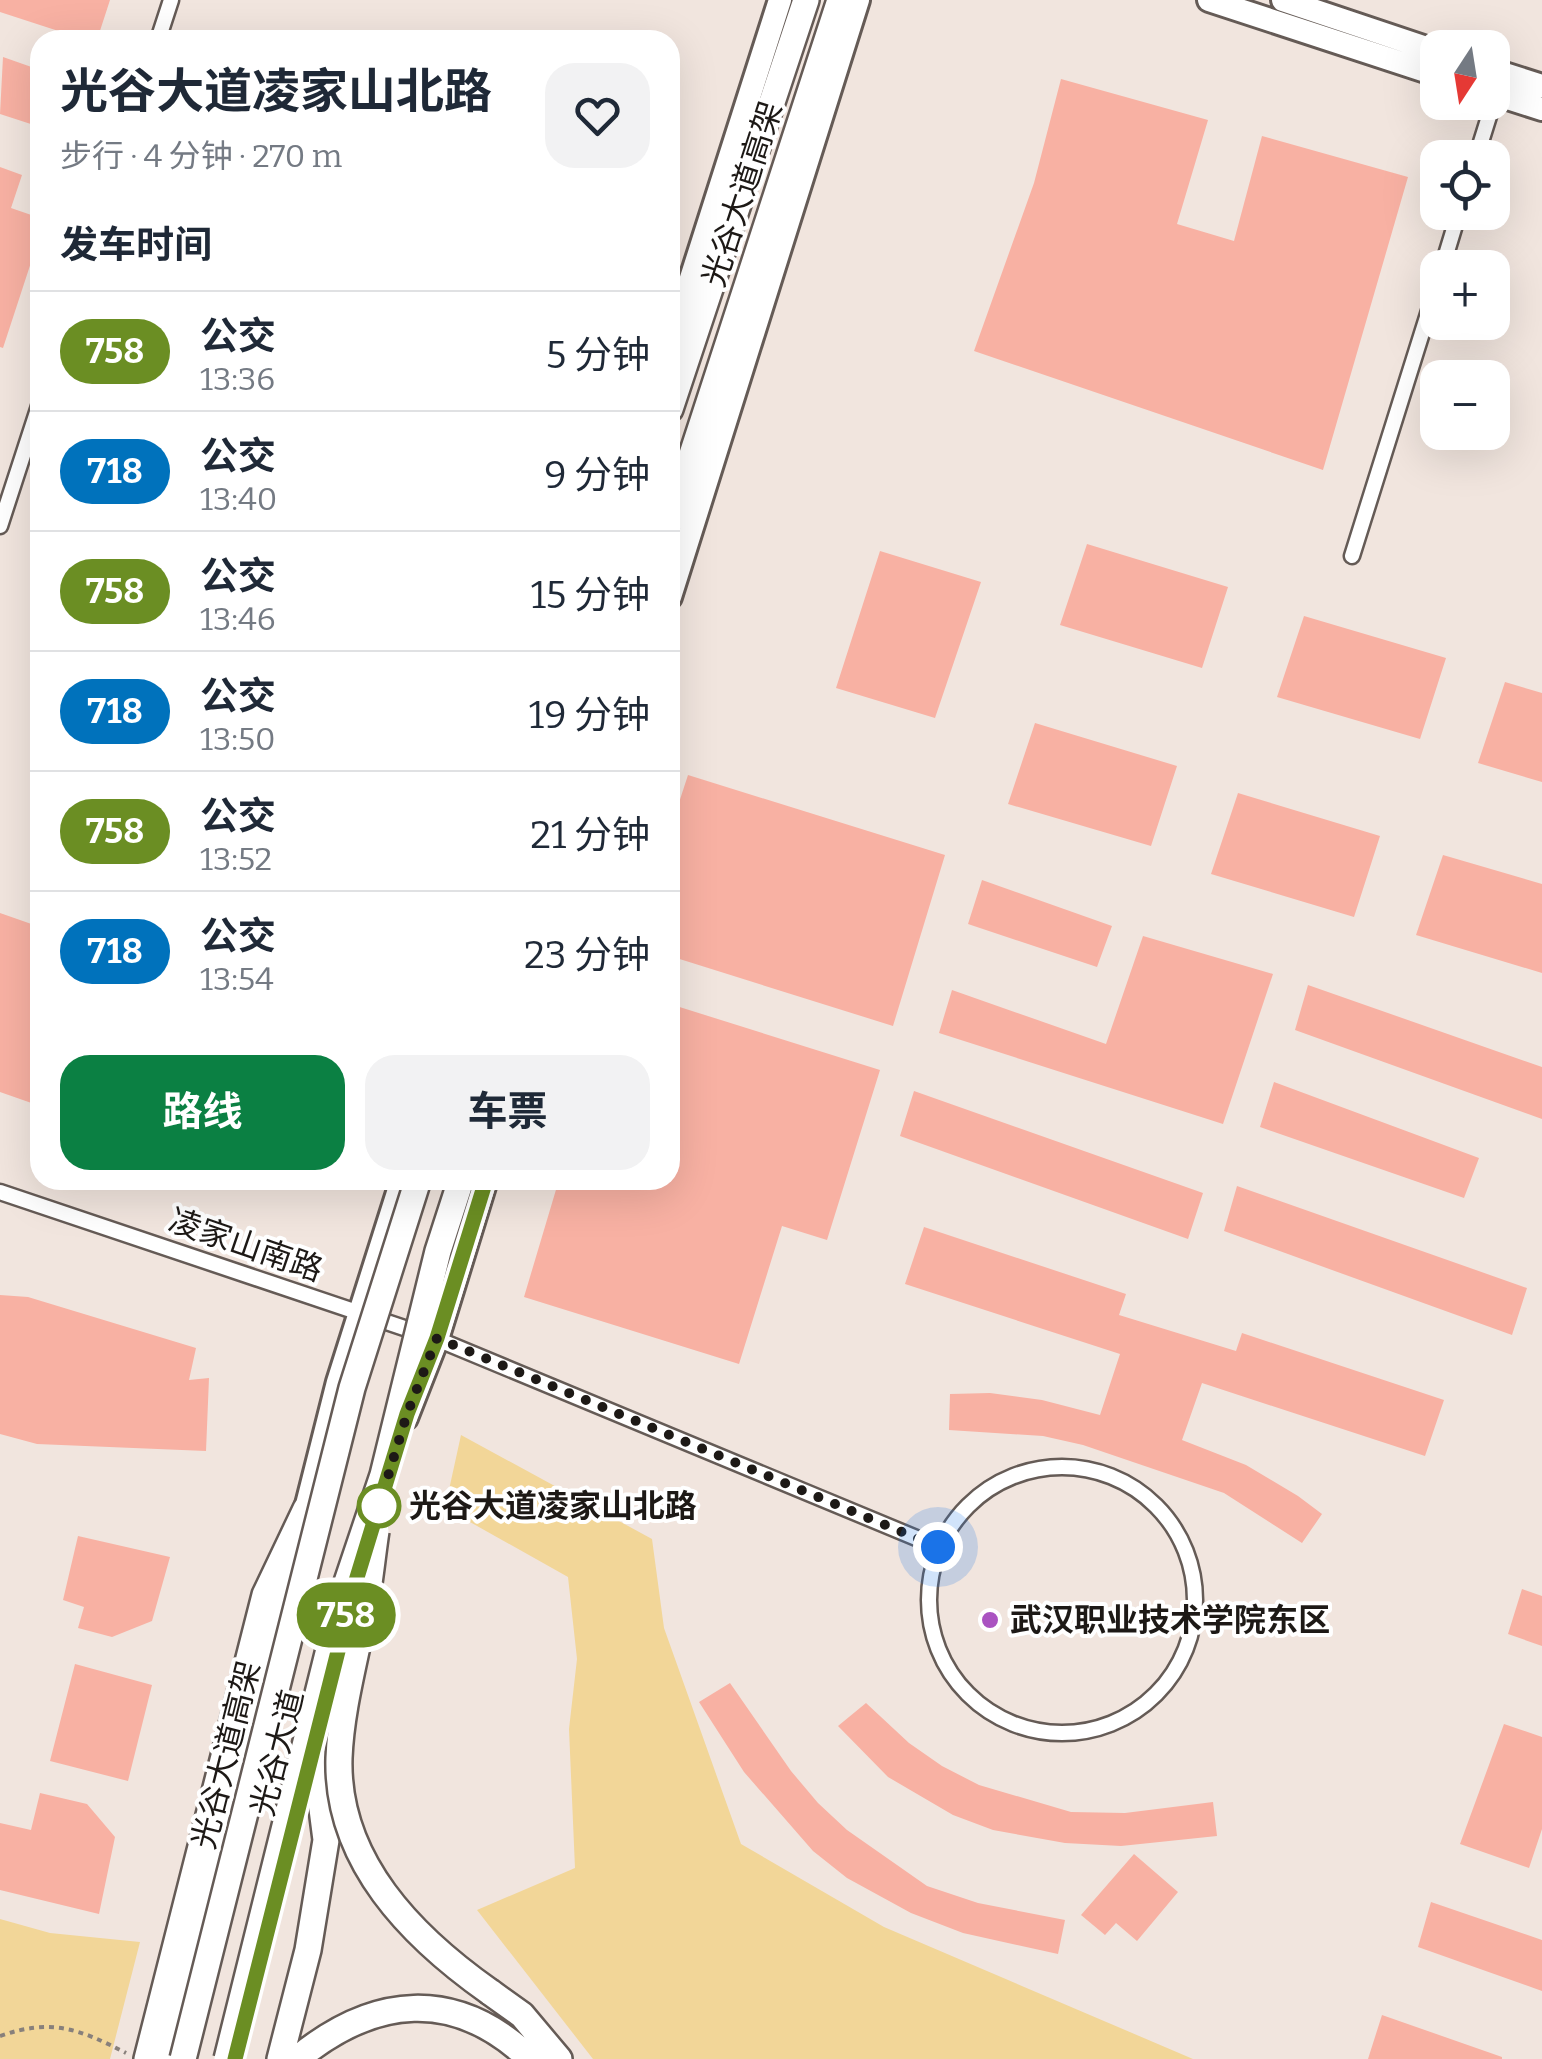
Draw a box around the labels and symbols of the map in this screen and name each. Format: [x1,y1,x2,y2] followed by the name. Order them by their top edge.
[1420,30,1510,120] north arrow
[694,97,790,291] street label: 光谷大道高架
[164,1201,328,1289] street label: 凌家山南路
[358,1485,400,1527] marker: 光谷大道凌家山北路
[409,1487,697,1525] place label: 光谷大道凌家山北路
[913,1522,963,1572] your location
[288,1582,404,1648] line badge: 758
[1010,1601,1330,1639] place label: 武汉职业技术学院东区
[979,1609,1001,1631] marker: 武汉职业技术学院东区
[184,1657,268,1853] street label: 光谷大道高架
[243,1686,311,1820] street label: 光谷大道

